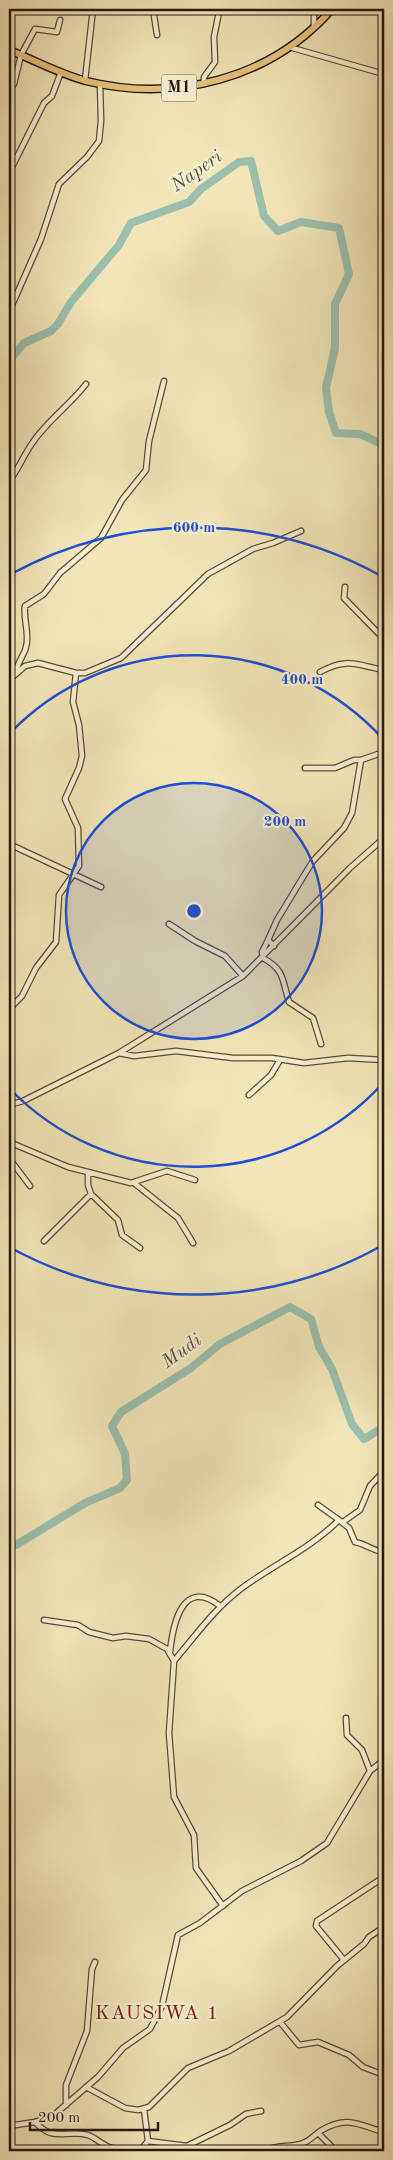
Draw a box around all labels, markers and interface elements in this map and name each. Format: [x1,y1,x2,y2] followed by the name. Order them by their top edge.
[162,75,196,102] road number: M1
[167,147,227,197] water label: Naperi
[173,521,215,536] text: 600 m
[281,673,323,688] text: 400 m
[264,815,306,830] text: 200 m
[185,902,203,920] centre of rings
[158,1331,206,1373] water label: Mudi
[95,2004,219,2024] district label: KAUSIWA 1
[30,2100,158,2132] scale bar
[38,2111,80,2126] text: 200 m

